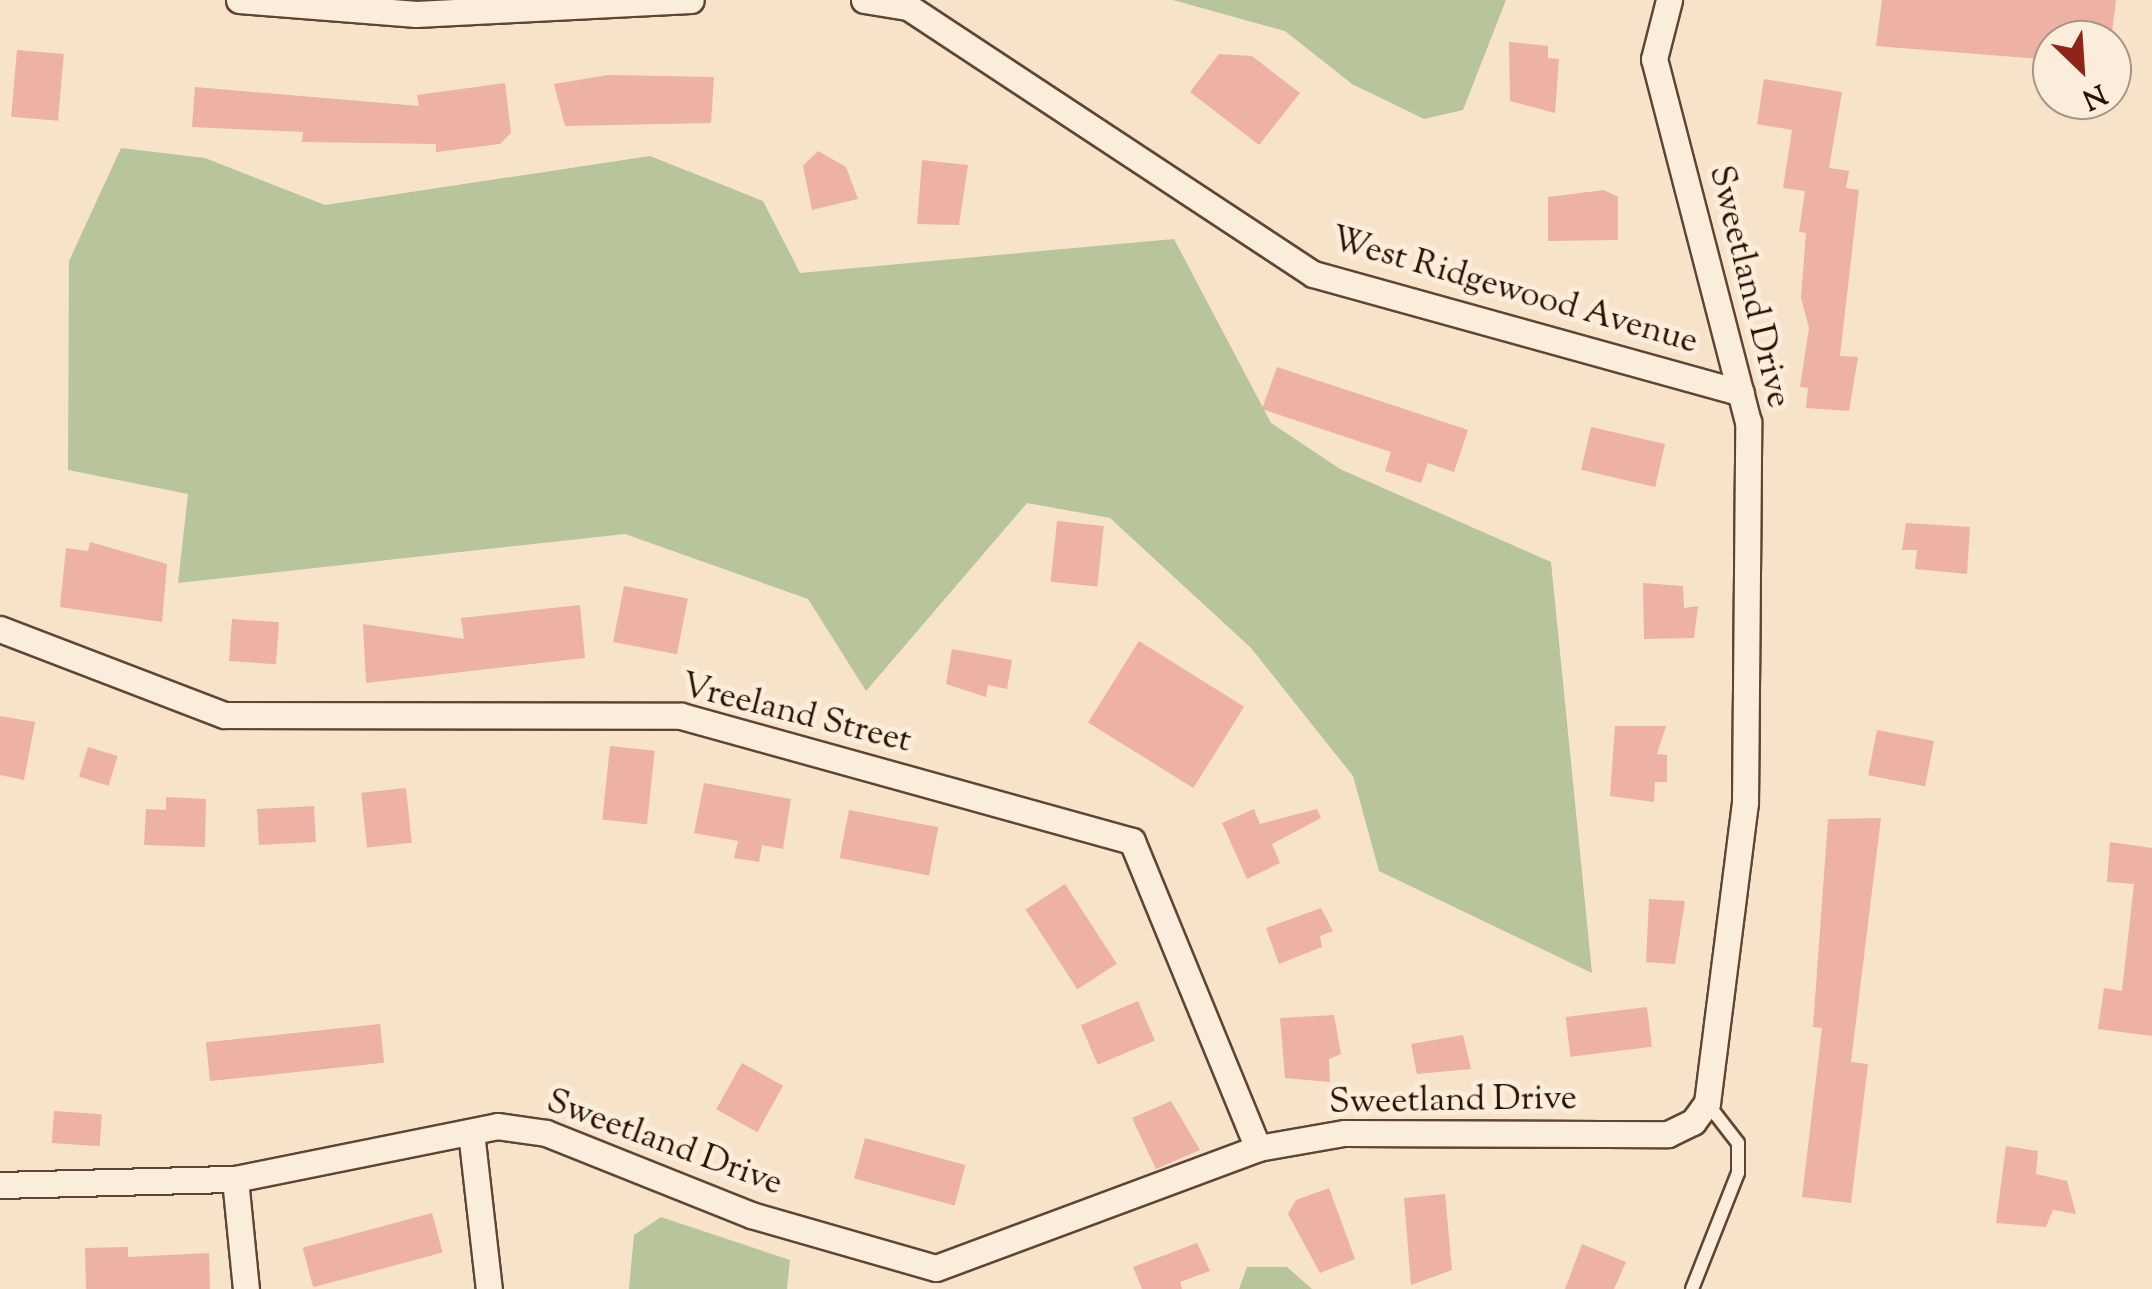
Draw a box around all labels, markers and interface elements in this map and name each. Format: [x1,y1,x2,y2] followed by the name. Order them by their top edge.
[2032,20,2132,120] north arrow
[2075,73,2112,118] text: N
[1698,162,1798,412] street label: Sweetland Drive
[1326,220,1702,364] street label: West Ridgewood Avenue
[677,666,915,764] street label: Vreeland Street
[1329,1079,1577,1125] street label: Sweetland Drive
[540,1082,788,1206] street label: Sweetland Drive

